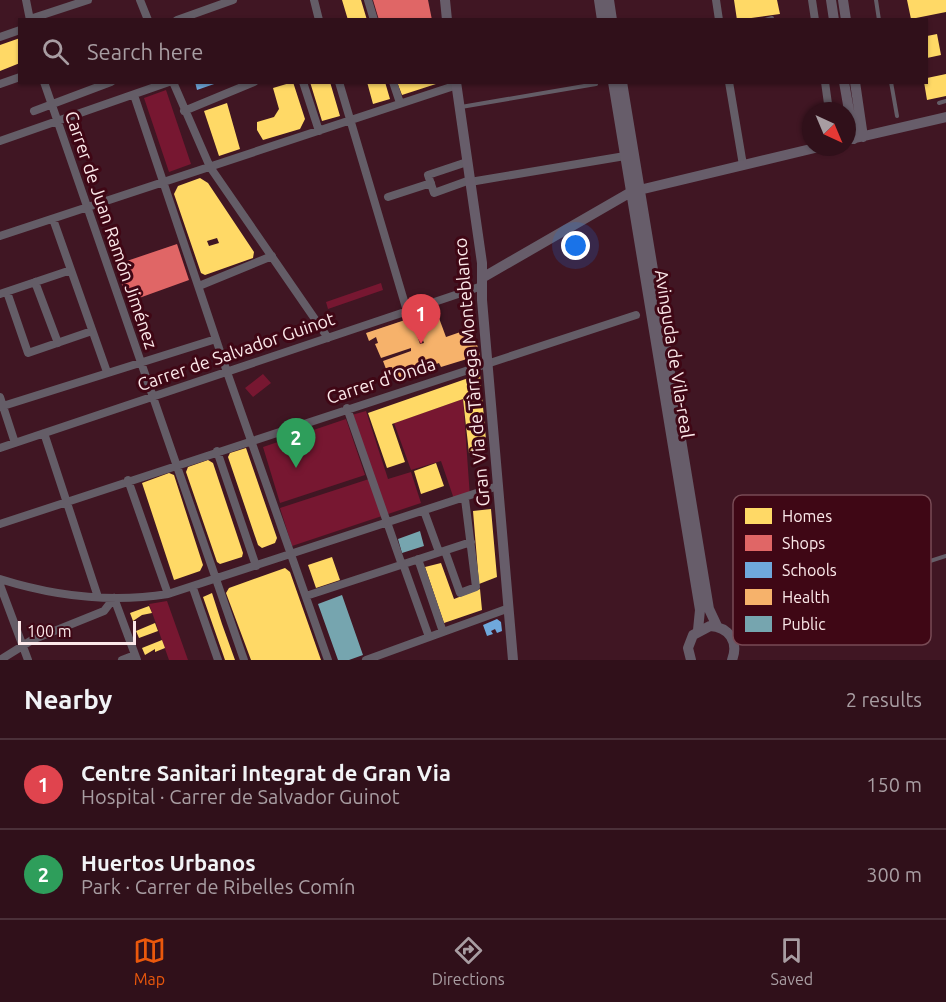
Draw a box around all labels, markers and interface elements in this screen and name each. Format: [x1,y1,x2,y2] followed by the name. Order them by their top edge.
[18,18,928,84] search box
[39,35,72,68] icon: search
[87,39,203,64] text: Search here
[802,102,856,156] north arrow
[62,108,162,351] street label: Carrer de Juan Ramón Jiménez
[561,231,590,260] your location
[449,237,493,507] street label: Gran Via de Tàrrega Monteblanco
[652,268,698,440] street label: Avinguda de Vila-real
[402,294,440,344] pin: 1
[134,308,337,394] street label: Carrer de Salvador Guinot
[324,353,438,407] street label: Carrer d'Onda
[276,418,316,468] pin: 2
[733,495,931,645] legend
[782,507,832,525] text: Homes
[782,534,825,552] text: Shops
[782,561,837,579] text: Schools
[782,588,830,606] text: Health
[782,615,826,633] text: Public
[18,618,136,646] scale bar
[27,622,72,640] text: 100 m
[24,685,112,714] text: Nearby
[846,688,922,711] text: 2 results
[81,760,451,785] text: Centre Sanitari Integrat de Gran Via
[38,773,49,796] text: 1
[866,773,922,796] text: 150 m
[81,785,400,808] text: Hospital · Carrer de Salvador Guinot
[81,850,256,875] text: Huertos Urbanos
[38,863,49,886] text: 2
[866,863,922,886] text: 300 m
[81,875,355,898] text: Park · Carrer de Ribelles Comín
[133,934,166,988] tab: Map
[432,934,505,988] tab: Directions
[771,934,813,988] tab: Saved

